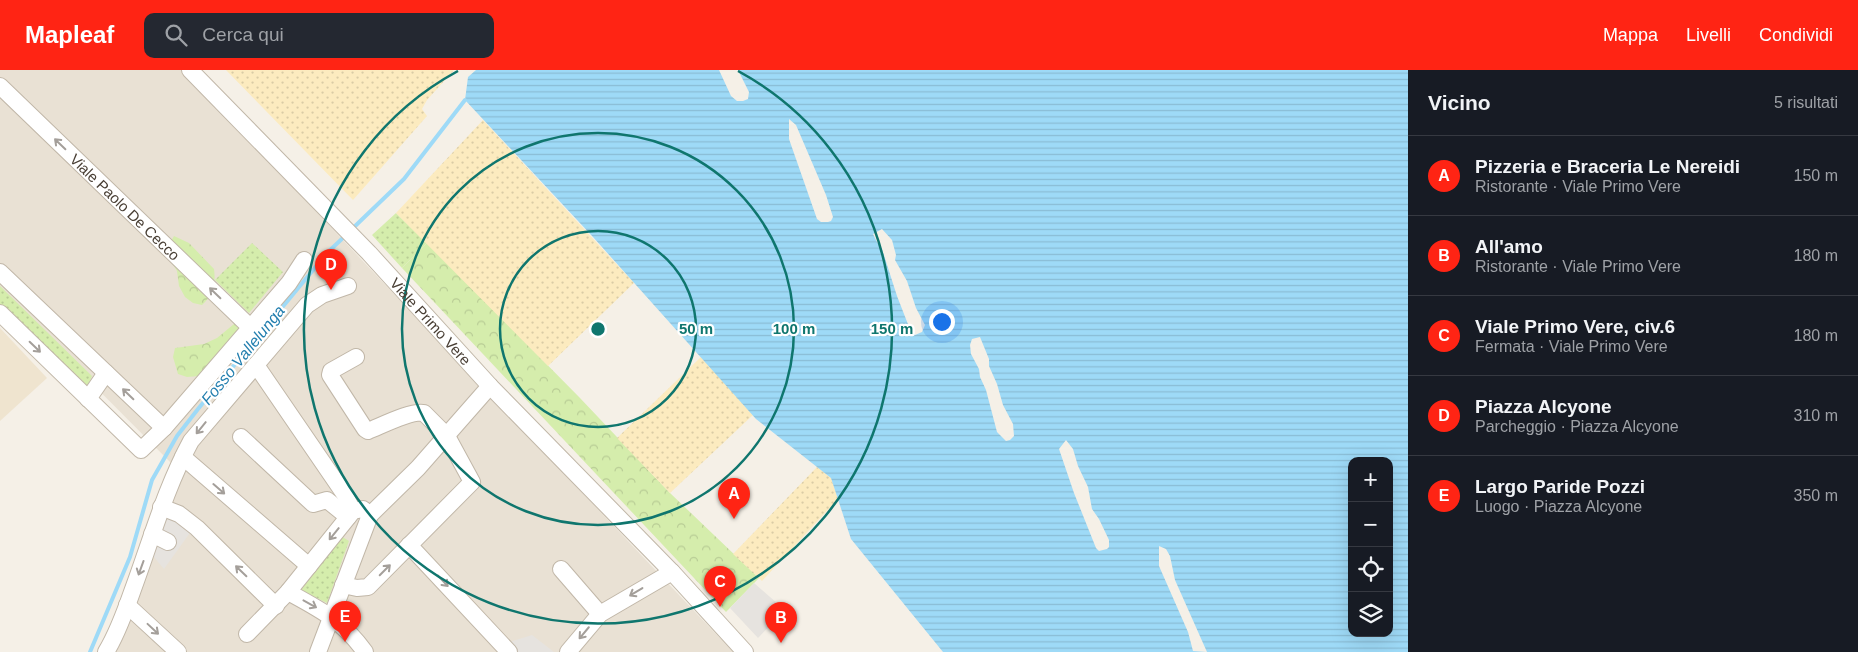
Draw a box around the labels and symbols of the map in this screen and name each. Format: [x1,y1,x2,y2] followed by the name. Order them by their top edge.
[54,138,66,150] one-way arrow
[67,150,184,263] street label: Viale Paolo De Cecco
[315,249,347,290] pin: D
[387,274,475,368] street label: Viale Primo Vere
[209,287,221,299] one-way arrow
[198,302,288,408] water label: Fosso Vallelunga
[929,309,955,335] your location
[589,320,607,338] centre of rings
[679,320,713,337] text: 50 m
[773,320,815,337] text: 100 m
[871,320,913,337] text: 150 m
[29,341,41,353] one-way arrow
[122,388,135,400] one-way arrow
[196,421,207,434] one-way arrow
[718,478,750,519] pin: A
[213,483,226,494] one-way arrow
[329,528,340,541] one-way arrow
[136,560,145,575] one-way arrow
[378,564,391,576] one-way arrow
[235,565,247,578] one-way arrow
[704,566,736,607] pin: C
[437,574,449,587] one-way arrow
[629,588,643,598] one-way arrow
[302,600,316,610] one-way arrow
[329,601,361,642] pin: E
[765,602,797,643] pin: B
[146,623,159,634] one-way arrow
[578,626,590,639] one-way arrow

